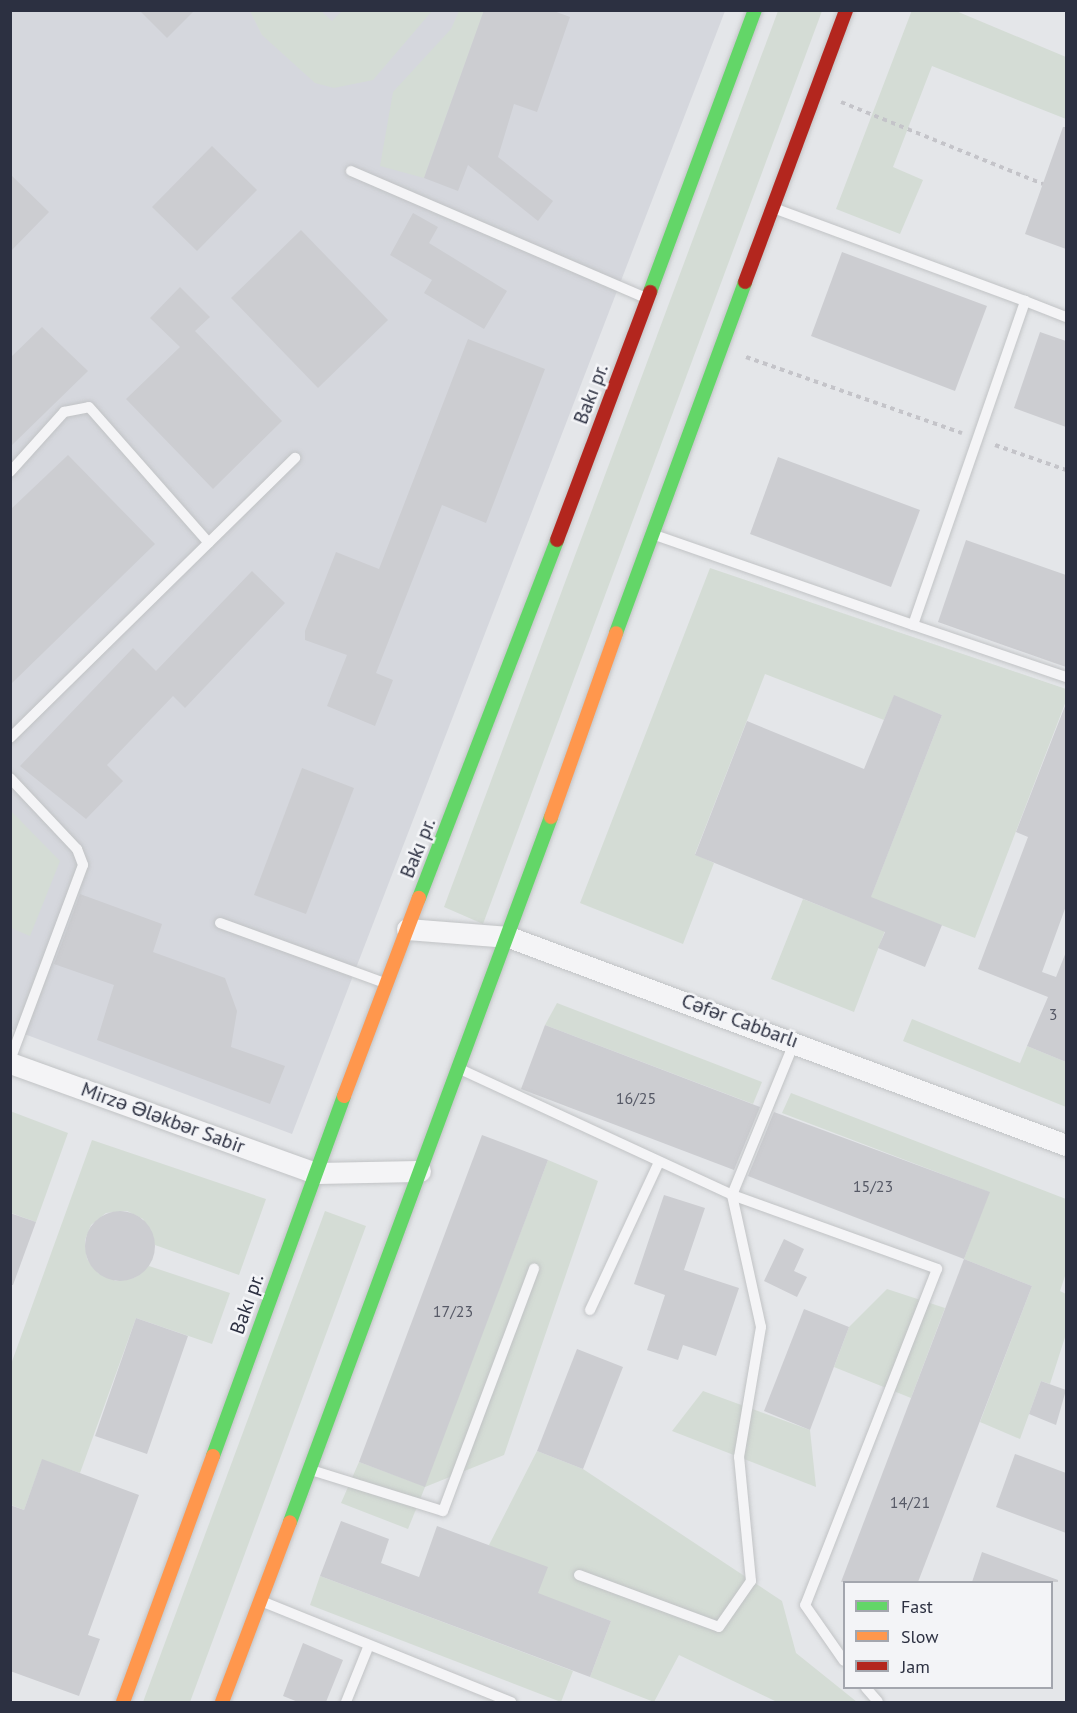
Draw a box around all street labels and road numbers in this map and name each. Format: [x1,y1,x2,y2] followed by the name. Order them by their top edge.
[569,360,613,428] street label: Bakı pr.
[395,814,441,882] street label: Bakı pr.
[678,989,802,1053] street label: Cəfər Cabbarlı
[78,1077,248,1159] street label: Mirzə Ələkbər Sabir
[225,1270,269,1338] street label: Bakı pr.

